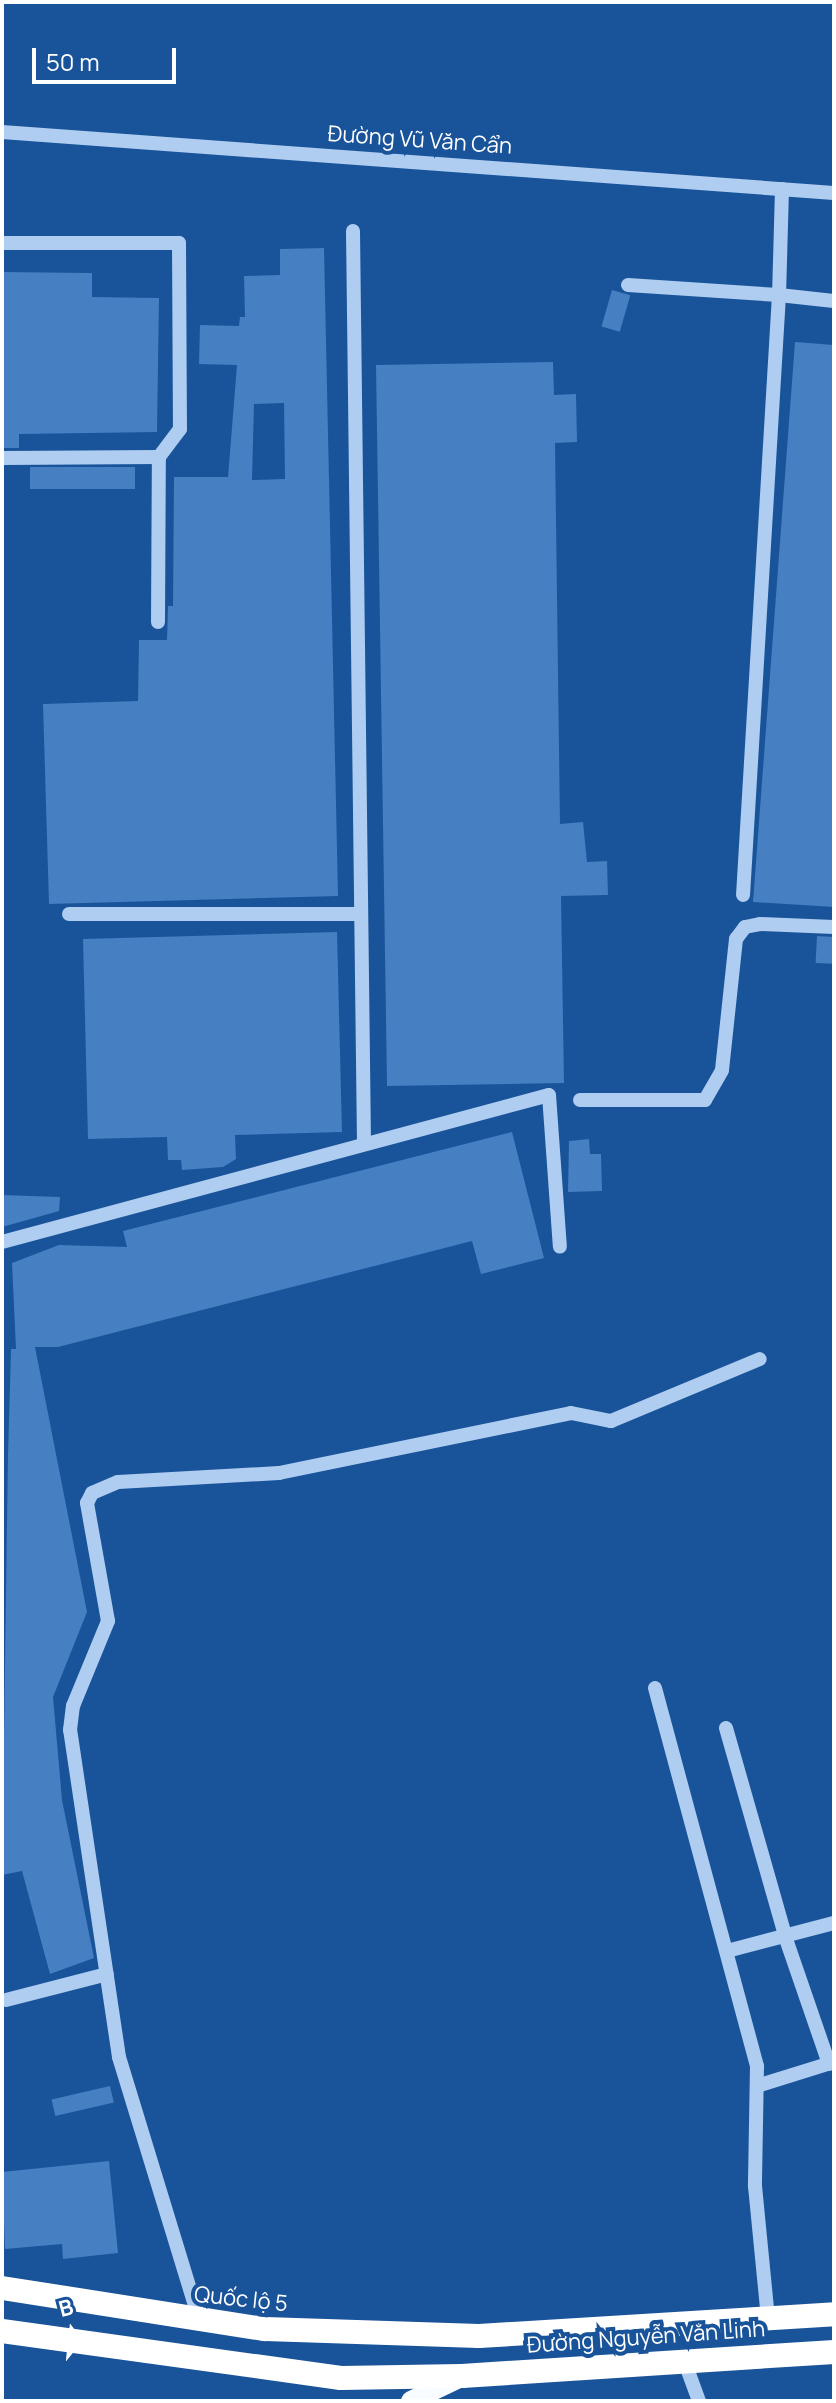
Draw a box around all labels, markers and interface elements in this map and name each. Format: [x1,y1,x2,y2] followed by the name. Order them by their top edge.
[36,32,180,82] scale bar
[46,45,100,78] text: 50 m
[327,120,513,160] street label: Đường Vũ Văn Cẩn
[193,2281,289,2317] street label: Quốc lộ 5
[32,2291,112,2371] north arrow
[55,2292,76,2324] text: B
[526,2316,766,2358] street label: Đường Nguyễn Văn Linh

